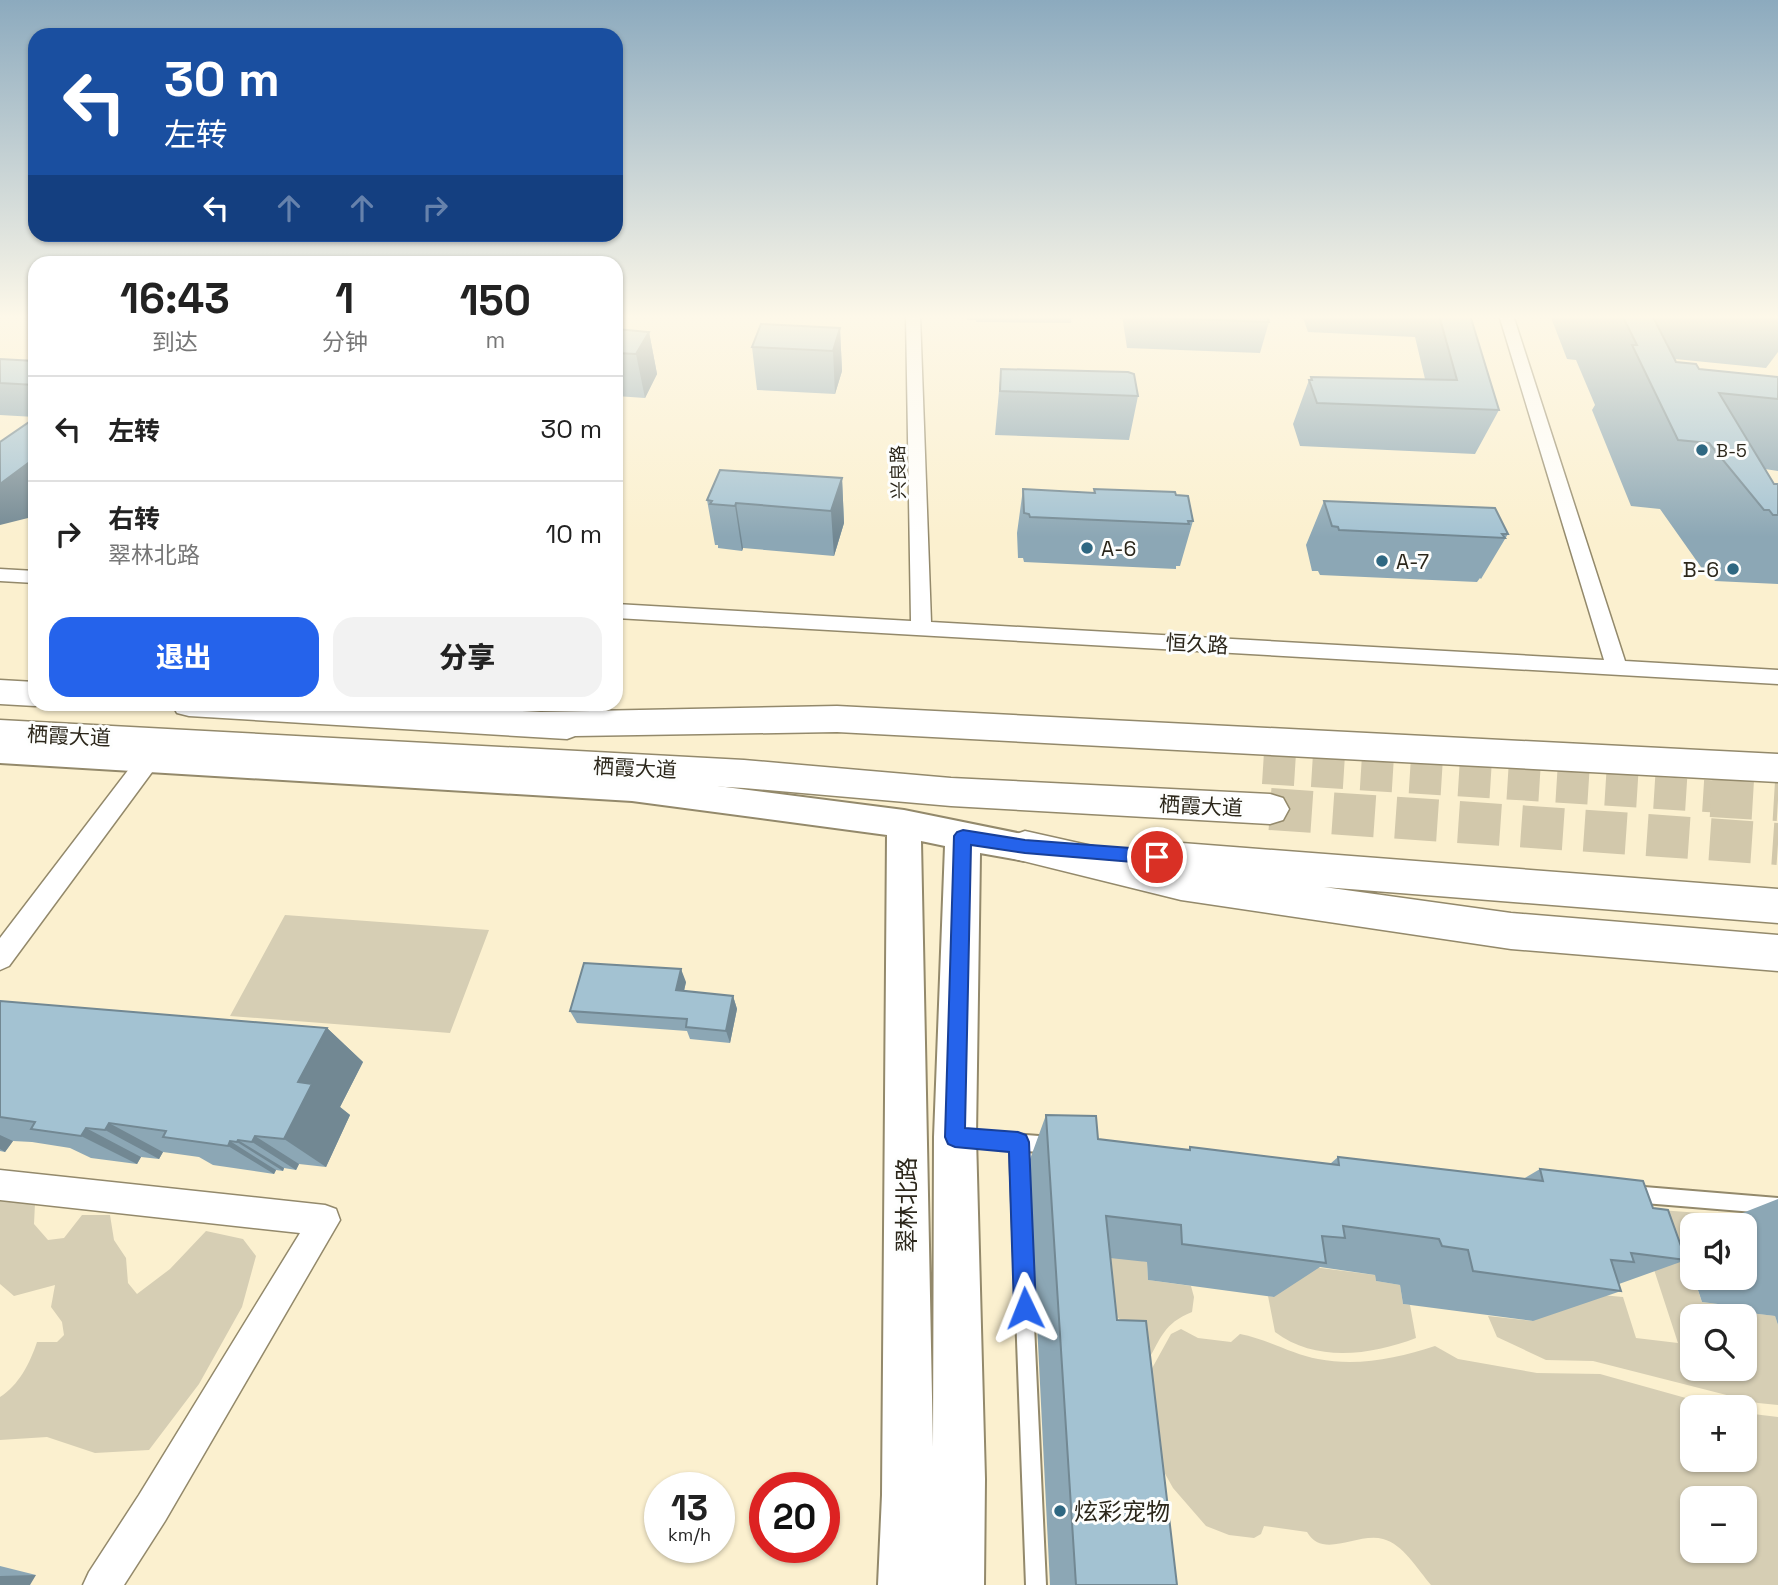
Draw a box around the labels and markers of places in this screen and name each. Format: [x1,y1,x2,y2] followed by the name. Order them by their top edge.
[1716,439,1747,462] place label: B-5
[1694,442,1710,458] marker: B-5
[1101,535,1136,562] place label: A-6
[1079,540,1095,556] marker: A-6
[1396,548,1429,575] place label: A-7
[1374,553,1390,569] marker: A-7
[1683,556,1719,583] place label: B-6
[1725,561,1741,577] marker: B-6
[1127,827,1187,887] pin
[1074,1496,1170,1527] place label: 炫彩宠物
[1052,1503,1068,1519] marker: 炫彩宠物

